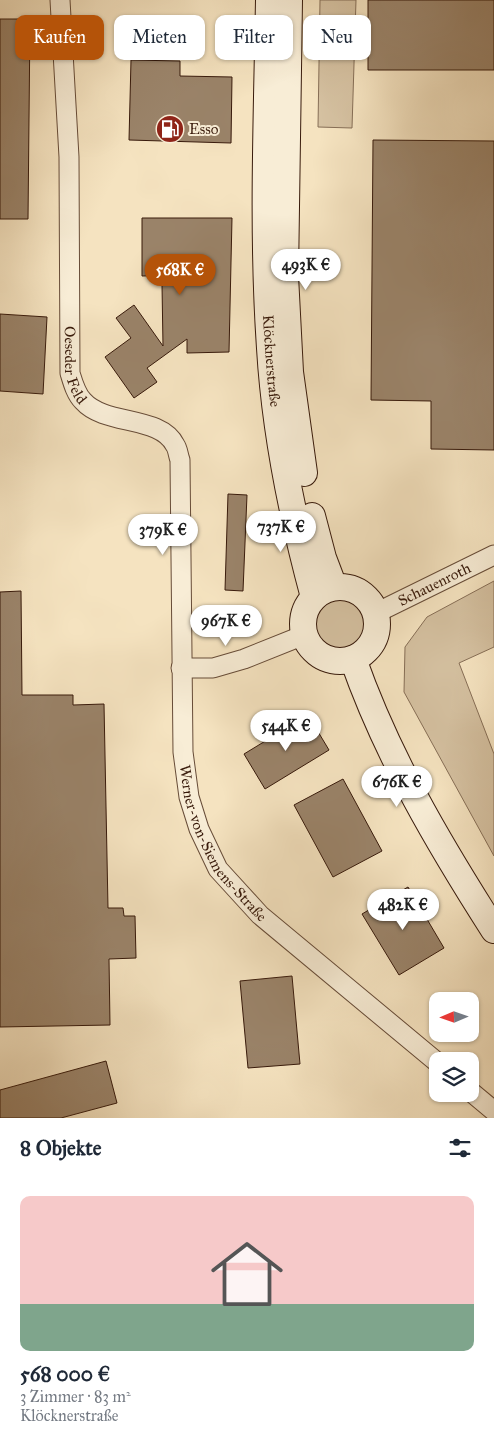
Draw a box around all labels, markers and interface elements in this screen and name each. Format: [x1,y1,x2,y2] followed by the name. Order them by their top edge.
[15,15,104,60] chip: Kaufen
[114,15,205,60] chip: Mieten
[215,15,293,60] chip: Filter
[303,15,371,60] chip: Neu
[155,114,185,144] fuel station icon: Esso
[189,120,219,138] place label: Esso
[265,248,347,291] pin: 493K €
[139,254,221,296] pin: 568K €
[282,255,330,274] text: 493K €
[156,260,204,279] text: 568K €
[259,314,284,408] street label: Klöcknerstraße
[61,326,91,408] street label: Oeseder Feld
[240,510,322,553] pin: 737K €
[122,514,204,556] pin: 379K €
[257,517,305,536] text: 737K €
[139,520,187,539] text: 379K €
[395,559,474,610] street label: Schauenroth
[185,604,267,647] pin: 967K €
[201,611,251,630] text: 967K €
[245,710,327,752] pin: 544K €
[261,716,311,735] text: 544K €
[176,764,270,926] street label: Werner-von-Siemens-Straße
[356,766,438,808] pin: 676K €
[372,772,422,791] text: 676K €
[362,888,444,931] pin: 482K €
[378,895,428,914] text: 482K €
[429,992,479,1042] north arrow
[429,992,479,1102] map controls
[429,1052,479,1102] button: layers
[446,1134,474,1162] icon: filters
[20,1135,102,1161] text: 8 Objekte
[202,1229,292,1319] icon: home
[20,1361,110,1387] text: 568 000 €
[20,1387,131,1406] text: 3 Zimmer · 83 m²
[20,1406,119,1425] text: Klöcknerstraße

